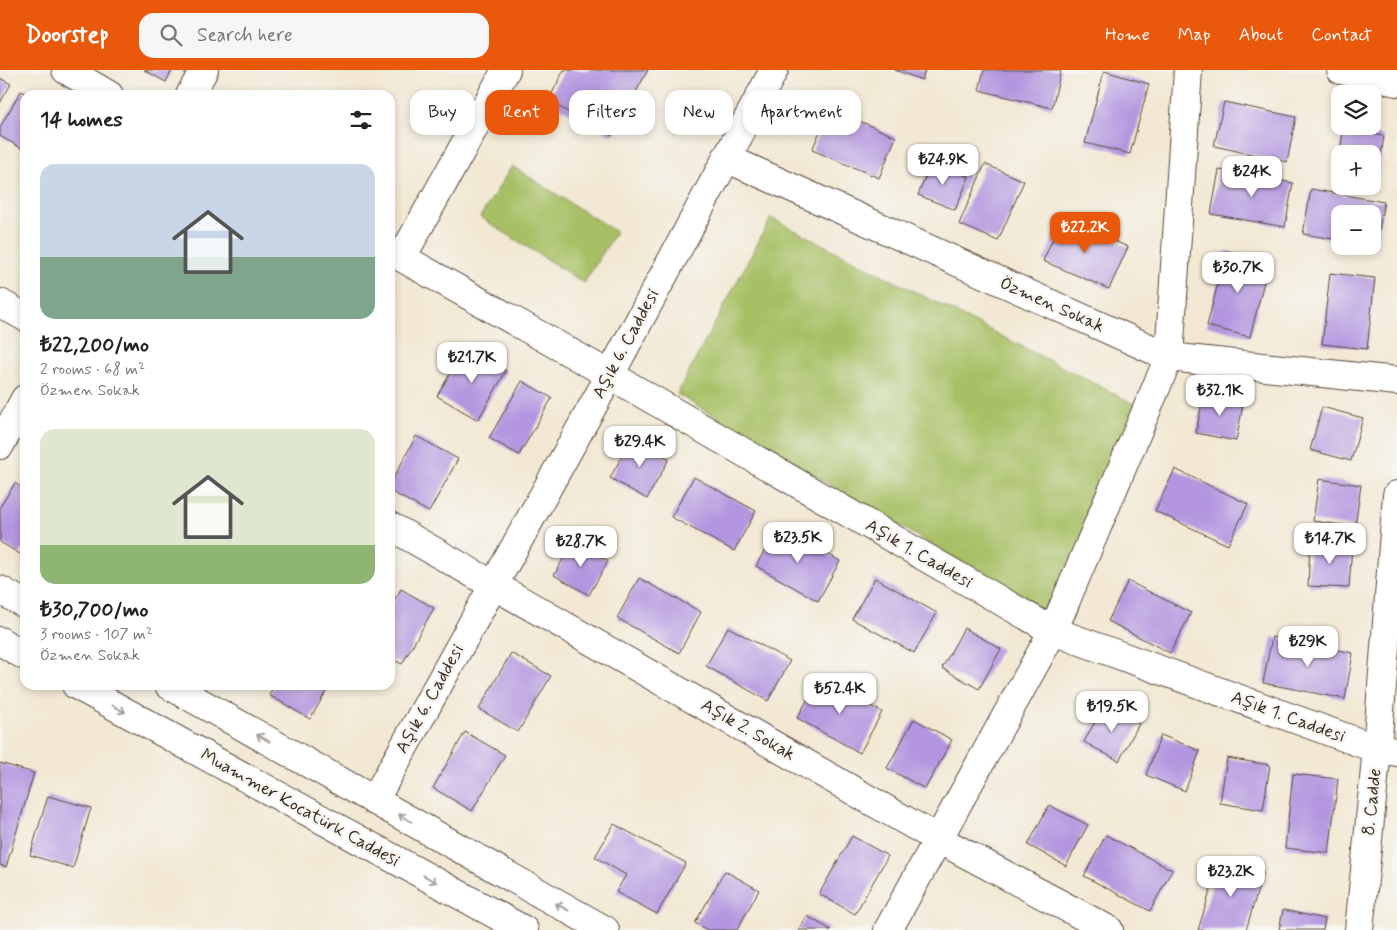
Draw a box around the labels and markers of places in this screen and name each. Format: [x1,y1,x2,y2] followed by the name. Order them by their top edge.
[902,144,984,186] pin: ₺24.9K
[1222,156,1282,198] pin: ₺24K
[1044,212,1126,254] pin: ₺22.2K
[1197,252,1279,294] pin: ₺30.7K
[431,342,513,384] pin: ₺21.7K
[1179,374,1261,417] pin: ₺32.1K
[599,426,681,468] pin: ₺29.4K
[757,522,839,564] pin: ₺23.5K
[1289,522,1371,565] pin: ₺14.7K
[540,526,622,568] pin: ₺28.7K
[1278,626,1338,668] pin: ₺29K
[799,672,881,715] pin: ₺52.4K
[1071,690,1153,733] pin: ₺19.5K
[1190,856,1272,898] pin: ₺23.2K

